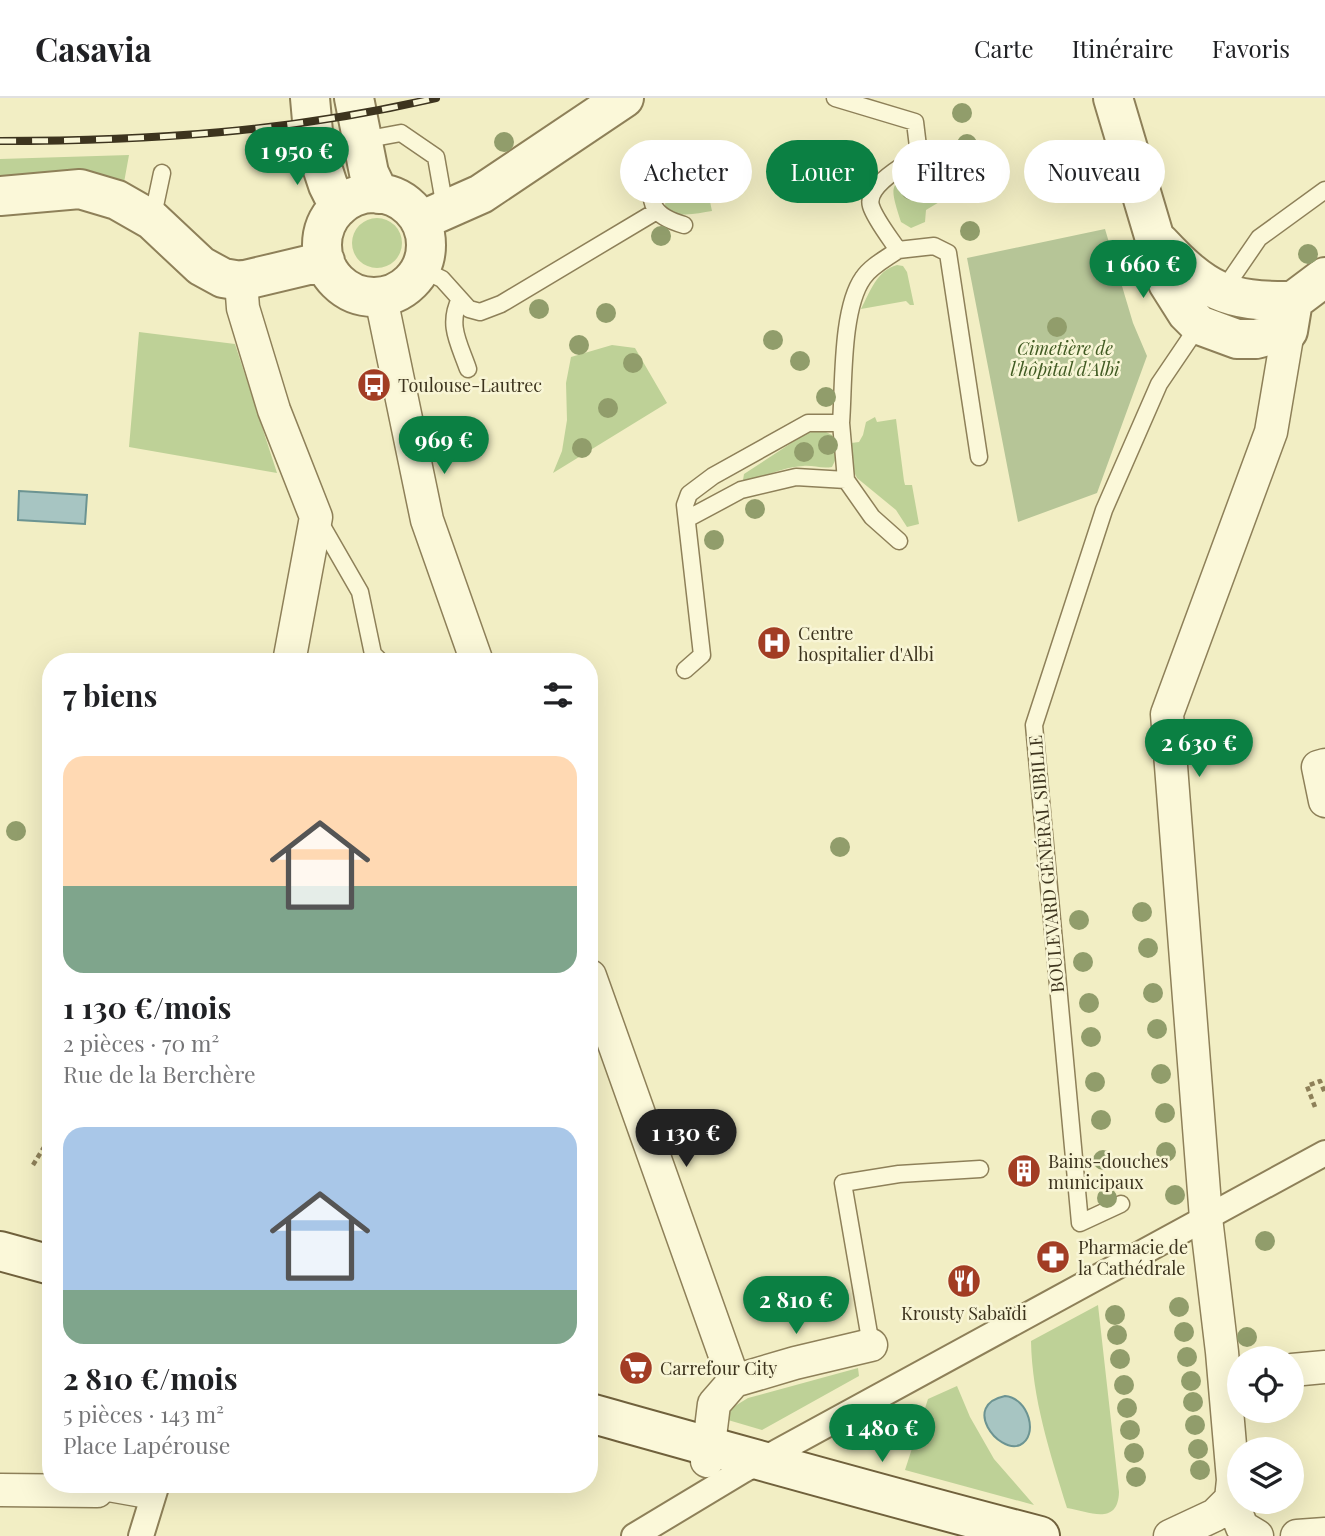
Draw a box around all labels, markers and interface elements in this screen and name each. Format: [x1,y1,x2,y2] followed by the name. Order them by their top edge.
[35,26,152,70] text: Casavia
[974,32,1034,64] text: Carte
[1072,32,1174,64] text: Itinéraire
[1212,32,1290,64] text: Favoris
[232,127,362,187] pin: 1 950 €
[261,134,333,165] text: 1 950 €
[620,140,752,203] chip: Acheter
[766,140,878,203] chip: Louer
[892,140,1010,203] chip: Filtres
[1024,140,1165,203] chip: Nouveau
[1078,240,1208,300] pin: 1 660 €
[1106,247,1180,278] text: 1 660 €
[1010,336,1120,381] park label: Cimetière de l'hôpital d'Albi
[355,366,393,404] bus stop icon: Toulouse-Lautrec
[398,373,542,397] place label: Toulouse-Lautrec
[395,416,493,476] pin: 969 €
[415,423,473,454] text: 969 €
[798,621,934,666] place label: Centre hospitalier d'Albi
[755,624,793,662] hospital icon: Centre hospitalier d'Albi
[63,675,157,715] text: 7 biens
[539,676,577,714] icon: filters
[1134,720,1264,779] pin: 2 630 €
[1161,726,1237,757] text: 2 630 €
[1023,734,1069,994] street label: BOULEVARD GÉNÉRAL SIBILLE
[257,802,383,928] icon: home
[63,987,231,1027] text: 1 130 €/mois
[63,1027,219,1058] text: 2 pièces · 70 m²
[63,1058,256,1089] text: Rue de la Berchère
[621,1110,751,1169] pin: 1 130 €
[652,1116,720,1147] text: 1 130 €
[1048,1149,1169,1194] place label: Bains-douches municipaux
[1005,1152,1043,1190] building icon: Bains-douches municipaux
[257,1173,383,1299] icon: home
[1078,1235,1188,1280] place label: Pharmacie de la Cathédrale
[1034,1238,1072,1276] pharmacy icon: Pharmacie de la Cathédrale
[945,1262,983,1300] restaurant icon: Krousty Sabaïdi
[731,1276,861,1336] pin: 2 810 €
[759,1283,833,1314] text: 2 810 €
[901,1301,1027,1325] place label: Krousty Sabaïdi
[1227,1346,1304,1514] map controls
[1227,1346,1304,1423] button: locate
[617,1349,655,1387] supermarket icon: Carrefour City
[660,1356,777,1380] place label: Carrefour City
[63,1358,238,1398] text: 2 810 €/mois
[63,1398,224,1429] text: 5 pièces · 143 m²
[817,1404,947,1464] pin: 1 480 €
[845,1411,919,1442] text: 1 480 €
[63,1429,230,1460] text: Place Lapérouse
[1227,1437,1304,1514] button: layers

